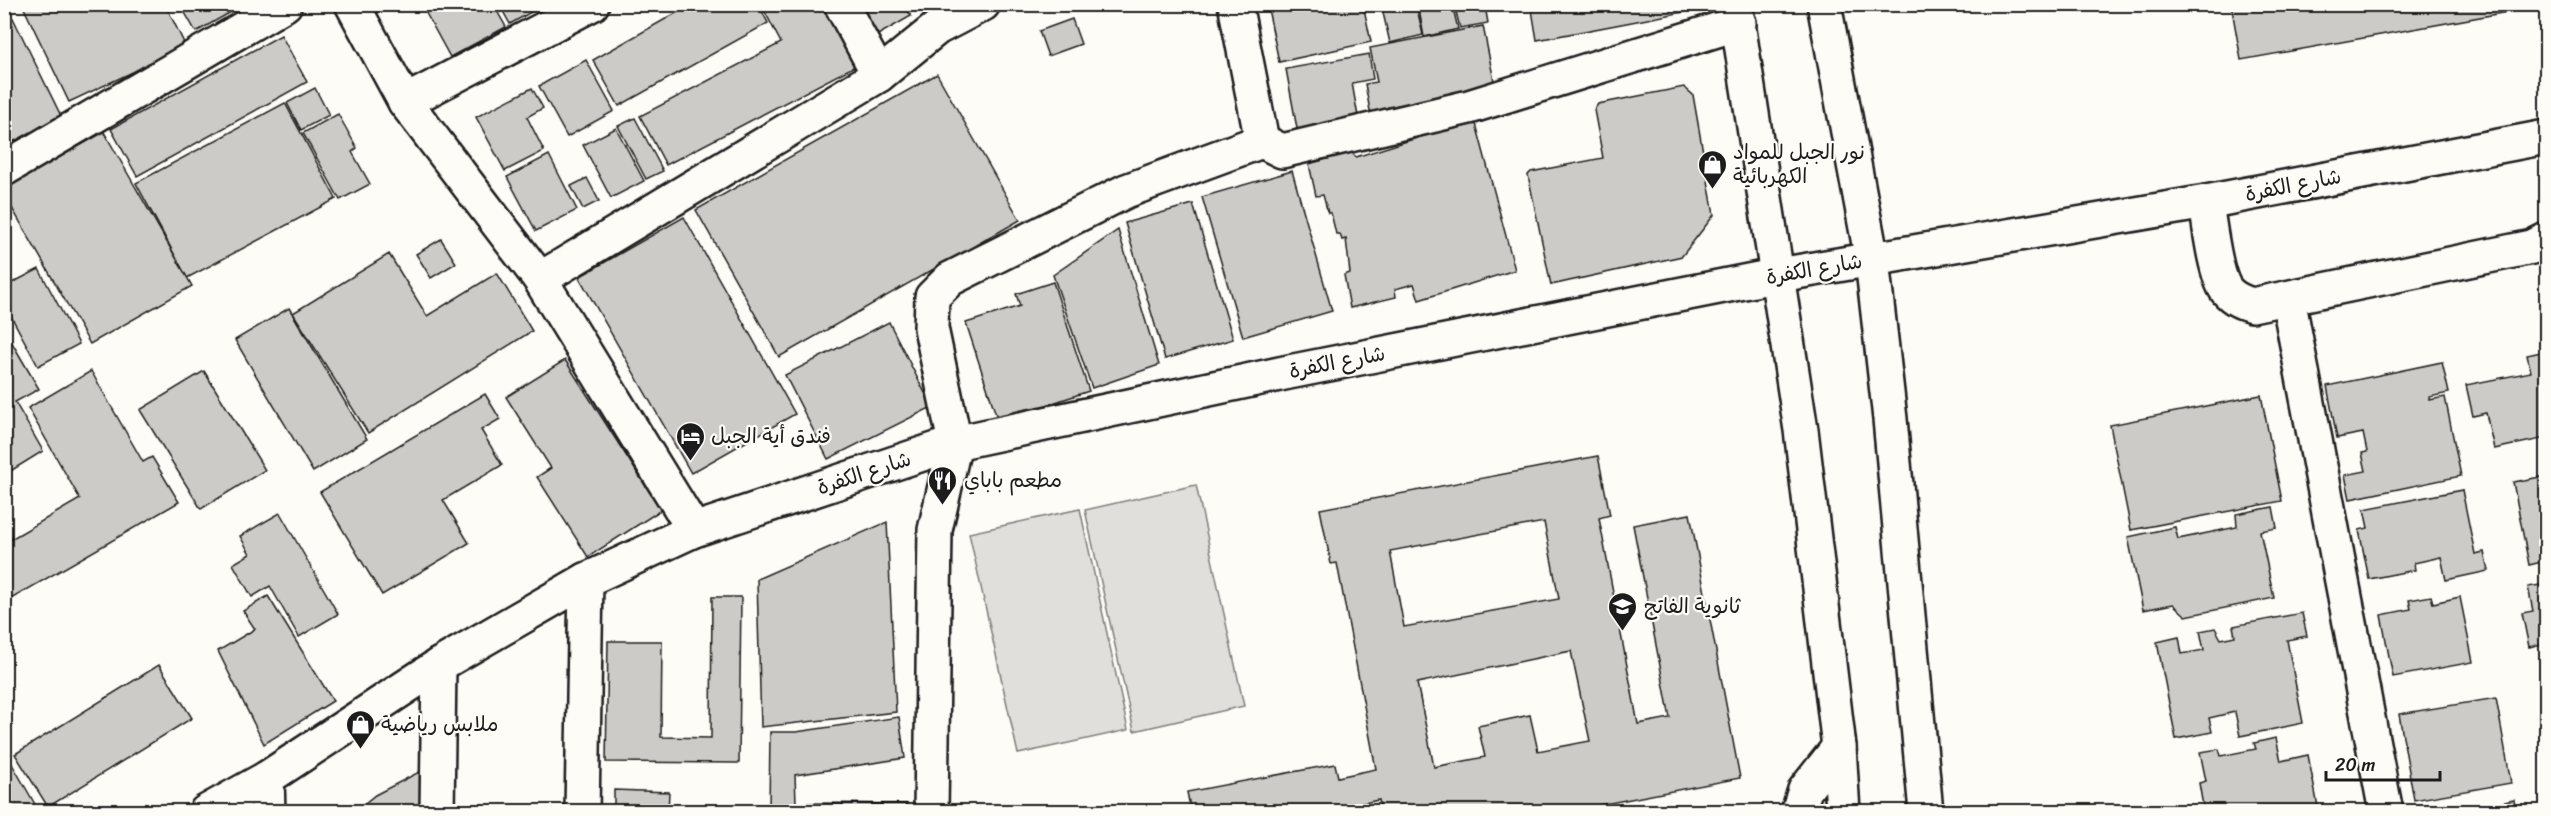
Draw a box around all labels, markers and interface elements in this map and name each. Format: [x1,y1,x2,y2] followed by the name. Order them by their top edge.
[1733,133,1865,195] place label: نور الجبل للمواد الكهربائية
[1696,148,1728,190] shop icon: نور الجبل للمواد الكهربائية
[2241,157,2345,213] street label: شارع الكفرة
[1763,242,1865,296] street label: شارع الكفرة
[1285,334,1389,390] street label: شارع الكفرة
[711,417,831,455] place label: فندق أية الجبل
[674,420,706,462] hotel icon: فندق أية الجبل
[812,440,916,506] street label: شارع الكفرة
[964,461,1062,499] place label: مطعم باباي
[927,464,959,506] restaurant icon: مطعم باباي
[1644,587,1741,625] place label: ثانوية الفاتح
[1607,590,1639,632] school or university icon: ثانوية الفاتح
[381,705,498,743] place label: ملابس رياضية
[344,708,376,750] shop icon: ملابس رياضية
[2326,744,2440,782] scale bar
[2335,749,2375,781] text: 20 m

